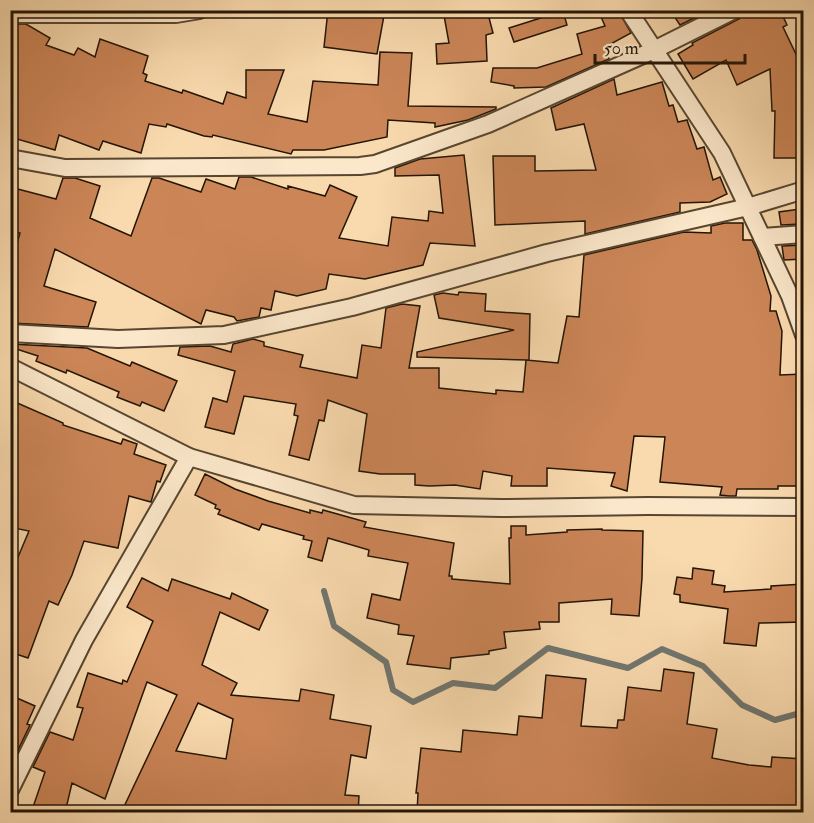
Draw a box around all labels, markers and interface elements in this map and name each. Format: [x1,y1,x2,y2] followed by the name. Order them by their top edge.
[595,27,745,65] scale bar
[604,37,639,60] text: 50 m

